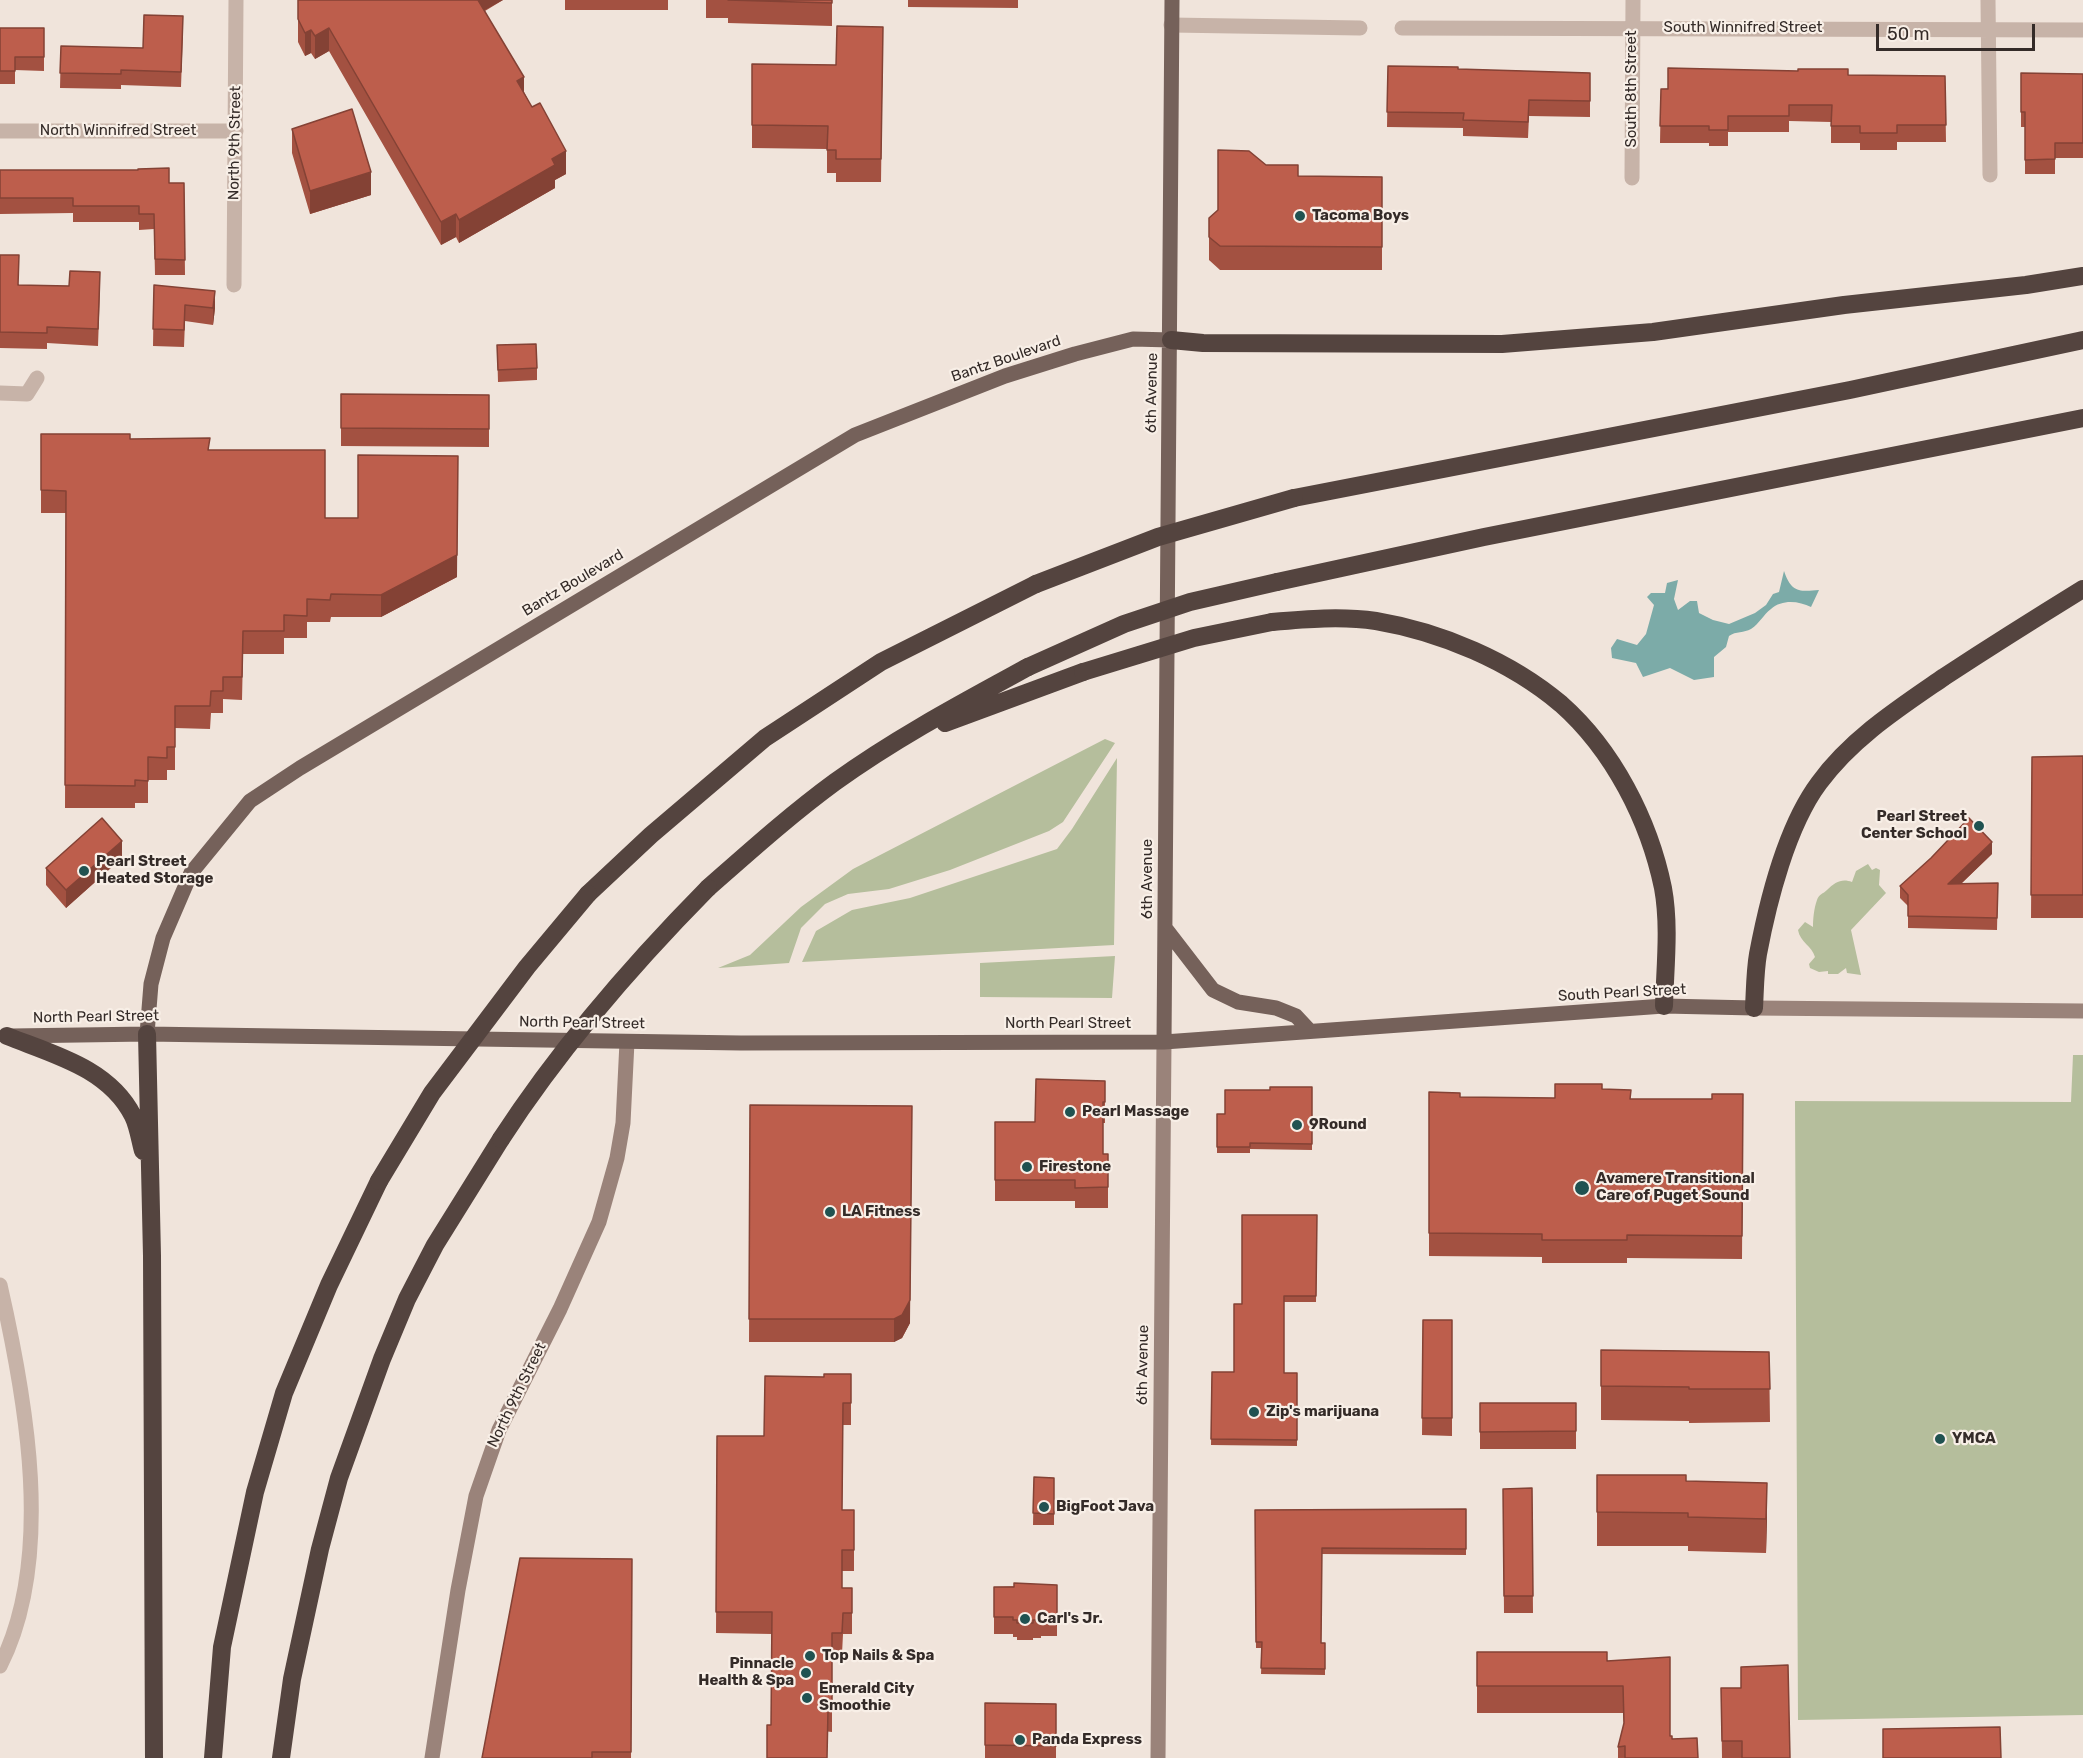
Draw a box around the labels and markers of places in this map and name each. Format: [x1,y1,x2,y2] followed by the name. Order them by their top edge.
[1312,207,1409,225] place label: Tacoma Boys
[1293,209,1307,223] marker: Tacoma Boys
[1861,808,1967,843] place label: Pearl Street Center School
[1972,819,1986,833] marker: Pearl Street Center School
[96,853,214,888] place label: Pearl Street Heated Storage
[77,864,91,878] marker: Pearl Street Heated Storage
[1082,1103,1189,1121] place label: Pearl Massage
[1063,1105,1077,1119] marker: Pearl Massage
[1309,1116,1367,1134] place label: 9Round
[1290,1118,1304,1132] marker: 9Round
[1039,1158,1111,1176] place label: Firestone
[1020,1160,1034,1174] marker: Firestone
[1596,1170,1755,1205] place label: Avamere Transitional Care of Puget Sound
[1573,1179,1591,1197] marker: Avamere Transitional Care of Puget Sound
[842,1203,921,1221] place label: LA Fitness
[823,1205,837,1219] marker: LA Fitness
[1266,1403,1379,1421] place label: Zip's marijuana
[1247,1405,1261,1419] marker: Zip's marijuana
[1952,1430,1996,1448] place label: YMCA
[1933,1432,1947,1446] marker: YMCA
[1056,1498,1154,1516] place label: BigFoot Java
[1037,1500,1051,1514] marker: BigFoot Java
[1037,1610,1103,1628] place label: Carl's Jr.
[1018,1612,1032,1626] marker: Carl's Jr.
[822,1647,934,1665] place label: Top Nails & Spa
[803,1649,817,1663] marker: Top Nails & Spa
[698,1655,794,1690] place label: Pinnacle Health & Spa
[799,1666,813,1680] marker: Pinnacle Health & Spa
[819,1680,914,1715] place label: Emerald City Smoothie
[800,1691,814,1705] marker: Emerald City Smoothie
[1032,1731,1142,1749] place label: Panda Express
[1013,1733,1027,1747] marker: Panda Express

